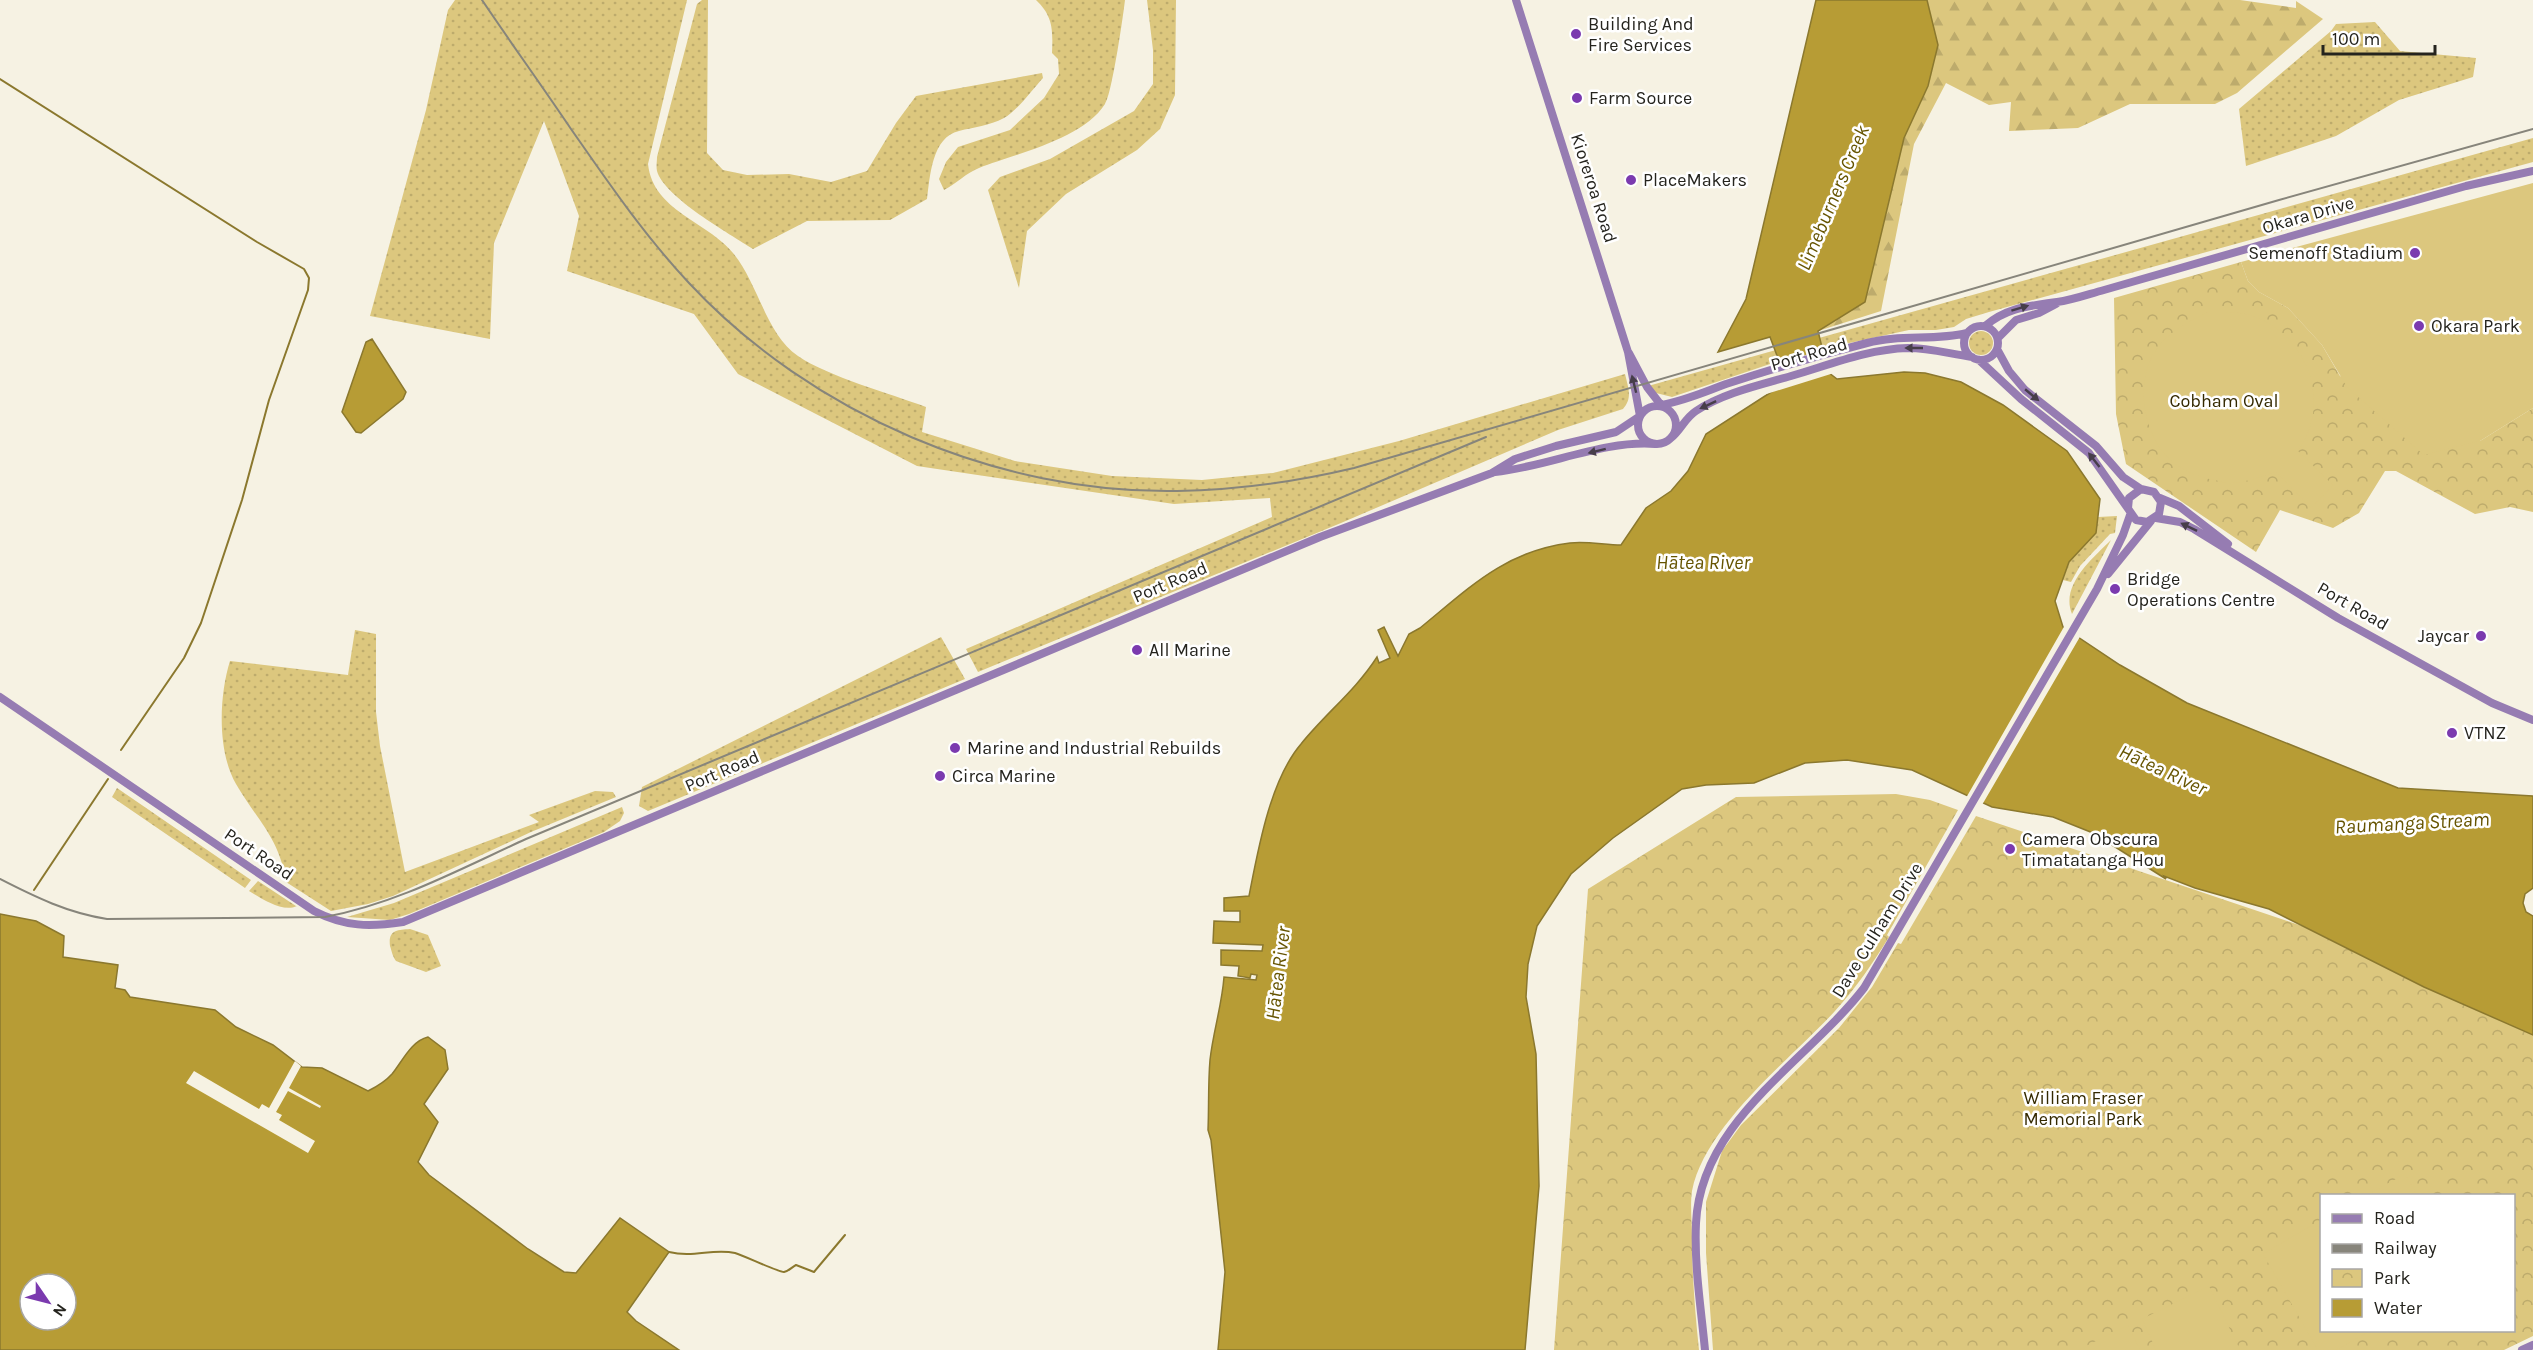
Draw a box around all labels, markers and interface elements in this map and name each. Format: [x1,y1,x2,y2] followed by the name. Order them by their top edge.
[1588,13,1694,56] place label: Building And Fire Services
[2323,18,2436,56] scale bar
[1569,27,1583,41] marker: Building And Fire Services
[2332,28,2380,50] text: 100 m
[1589,87,1692,109] place label: Farm Source
[1570,91,1584,105] marker: Farm Source
[1792,121,1874,274] water label: Limeburners Creek
[1566,130,1622,246] street label: Kioreroa Road
[1643,169,1747,191] place label: PlaceMakers
[1624,173,1638,187] marker: PlaceMakers
[2260,191,2356,239] street label: Okara Drive
[2248,242,2403,264] place label: Semenoff Stadium
[2408,246,2422,260] marker: Semenoff Stadium
[2011,303,2029,312] one-way arrow
[2431,315,2520,337] place label: Okara Park
[2412,319,2426,333] marker: Okara Park
[1768,333,1850,375] street label: Port Road
[1905,343,1924,353] one-way arrow
[1628,375,1638,393] one-way arrow
[2024,389,2040,402] one-way arrow
[2169,390,2279,412] park label: Cobham Oval
[1699,400,1717,410] one-way arrow
[1588,446,1606,456] one-way arrow
[2089,453,2101,468] one-way arrow
[2180,522,2197,532] one-way arrow
[1656,551,1751,574] water label: Hātea River
[1129,556,1211,608] street label: Port Road
[2127,568,2275,611] place label: Bridge Operations Centre
[2313,577,2393,635] street label: Port Road
[2108,582,2122,596] marker: Bridge Operations Centre
[2418,625,2469,647] place label: Jaycar
[2474,629,2488,643] marker: Jaycar
[1149,639,1231,661] place label: All Marine
[1130,643,1144,657] marker: All Marine
[2464,722,2506,744] place label: VTNZ
[2445,726,2459,740] marker: VTNZ
[967,737,1221,759] place label: Marine and Industrial Rebuilds
[2115,740,2212,801] water label: Hātea River
[948,741,962,755] marker: Marine and Industrial Rebuilds
[681,745,763,797] street label: Port Road
[952,765,1056,787] place label: Circa Marine
[933,769,947,783] marker: Circa Marine
[2334,807,2490,839] water label: Raumanga Stream
[220,823,298,885] street label: Port Road
[2022,828,2164,871] place label: Camera Obscura Timatatanga Hou
[2003,842,2017,856] marker: Camera Obscura Timatatanga Hou
[1827,858,1927,1002] street label: Dave Culham Drive
[1261,924,1295,1021] water label: Hātea River
[2024,1087,2143,1130] park label: William Fraser Memorial Park
[2320,1194,2515,1332] legend
[2374,1207,2415,1229] text: Road
[2374,1237,2437,1259] text: Railway
[2374,1267,2411,1289] text: Park
[18,1272,78,1332] north arrow
[2374,1297,2422,1319] text: Water
[49,1300,71,1320] text: N

